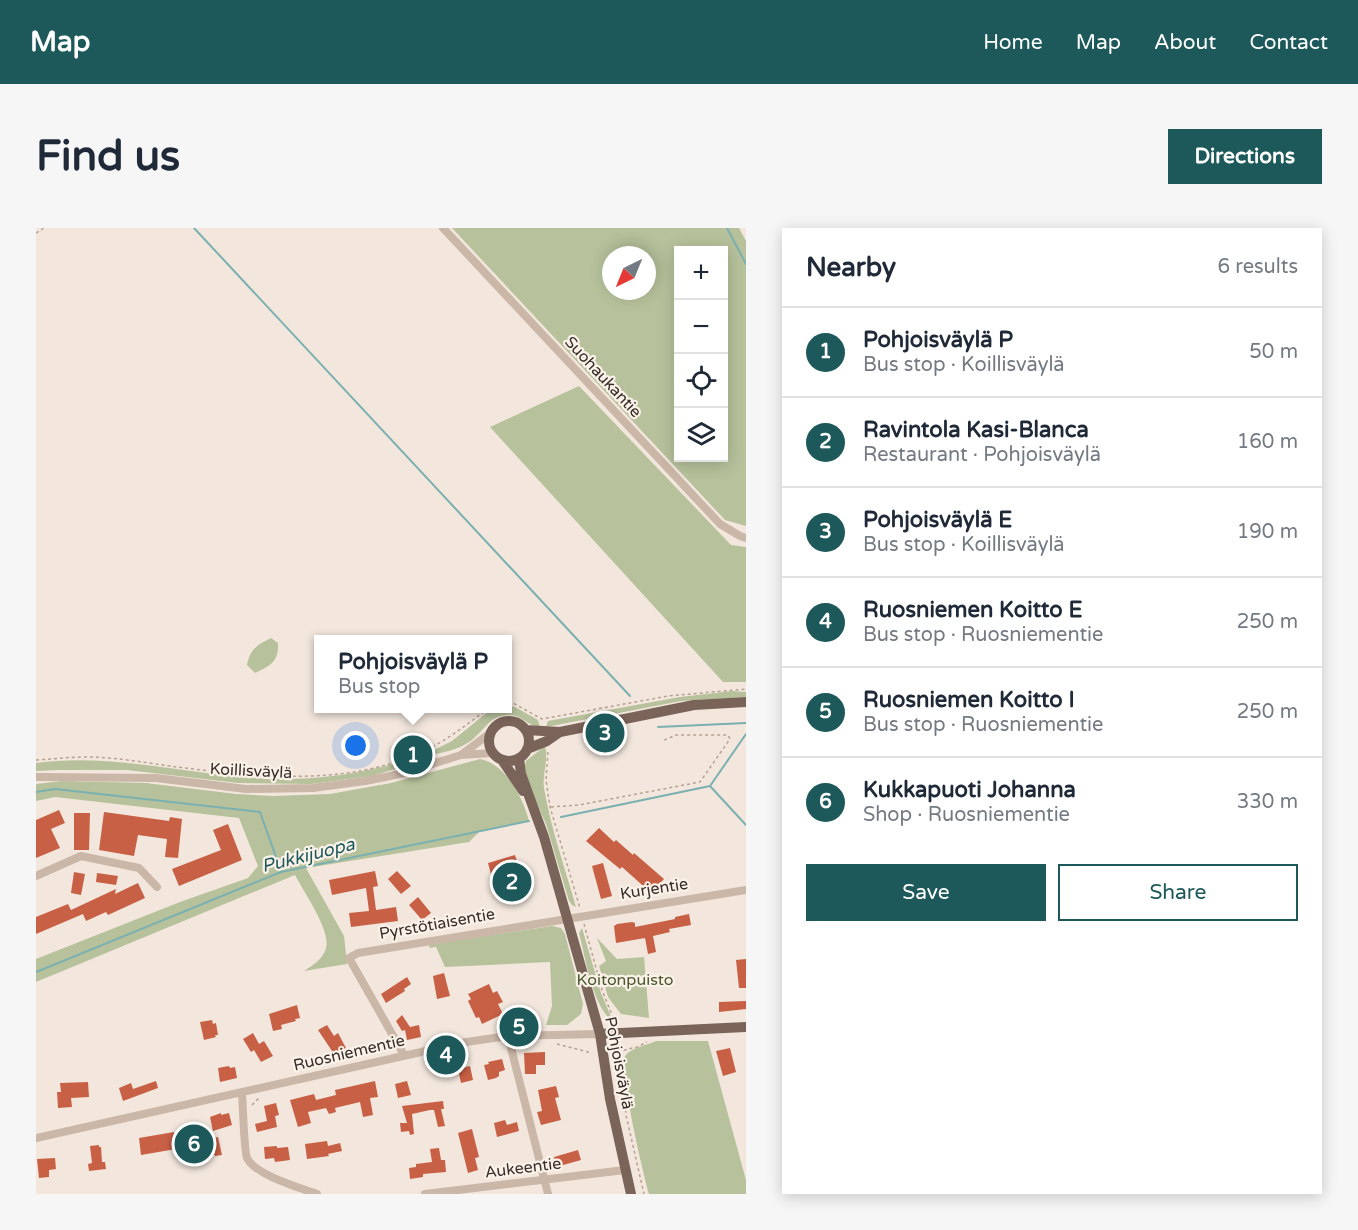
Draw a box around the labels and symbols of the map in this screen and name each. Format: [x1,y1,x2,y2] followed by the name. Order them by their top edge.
[602,246,656,300] north arrow
[560,332,646,422] street label: Suohaukantie
[586,710,624,756] pin: 3
[341,731,370,760] your location
[394,732,433,778] pin: 1
[209,759,293,783] street label: Koillisväylä
[259,833,358,877] water label: Pukkijuopa
[492,860,532,904] pin: 2
[619,874,689,904] street label: Kurjentie
[378,904,496,944] street label: Pyrstötiaisentie
[576,970,674,990] park label: Koitonpuisto
[500,1004,538,1050] pin: 5
[600,1015,638,1111] street label: Pohjoisväylä
[291,1030,407,1076] street label: Ruosniementie
[426,1032,466,1078] pin: 4
[174,1122,214,1166] pin: 6
[484,1153,562,1183] street label: Aukeentie

